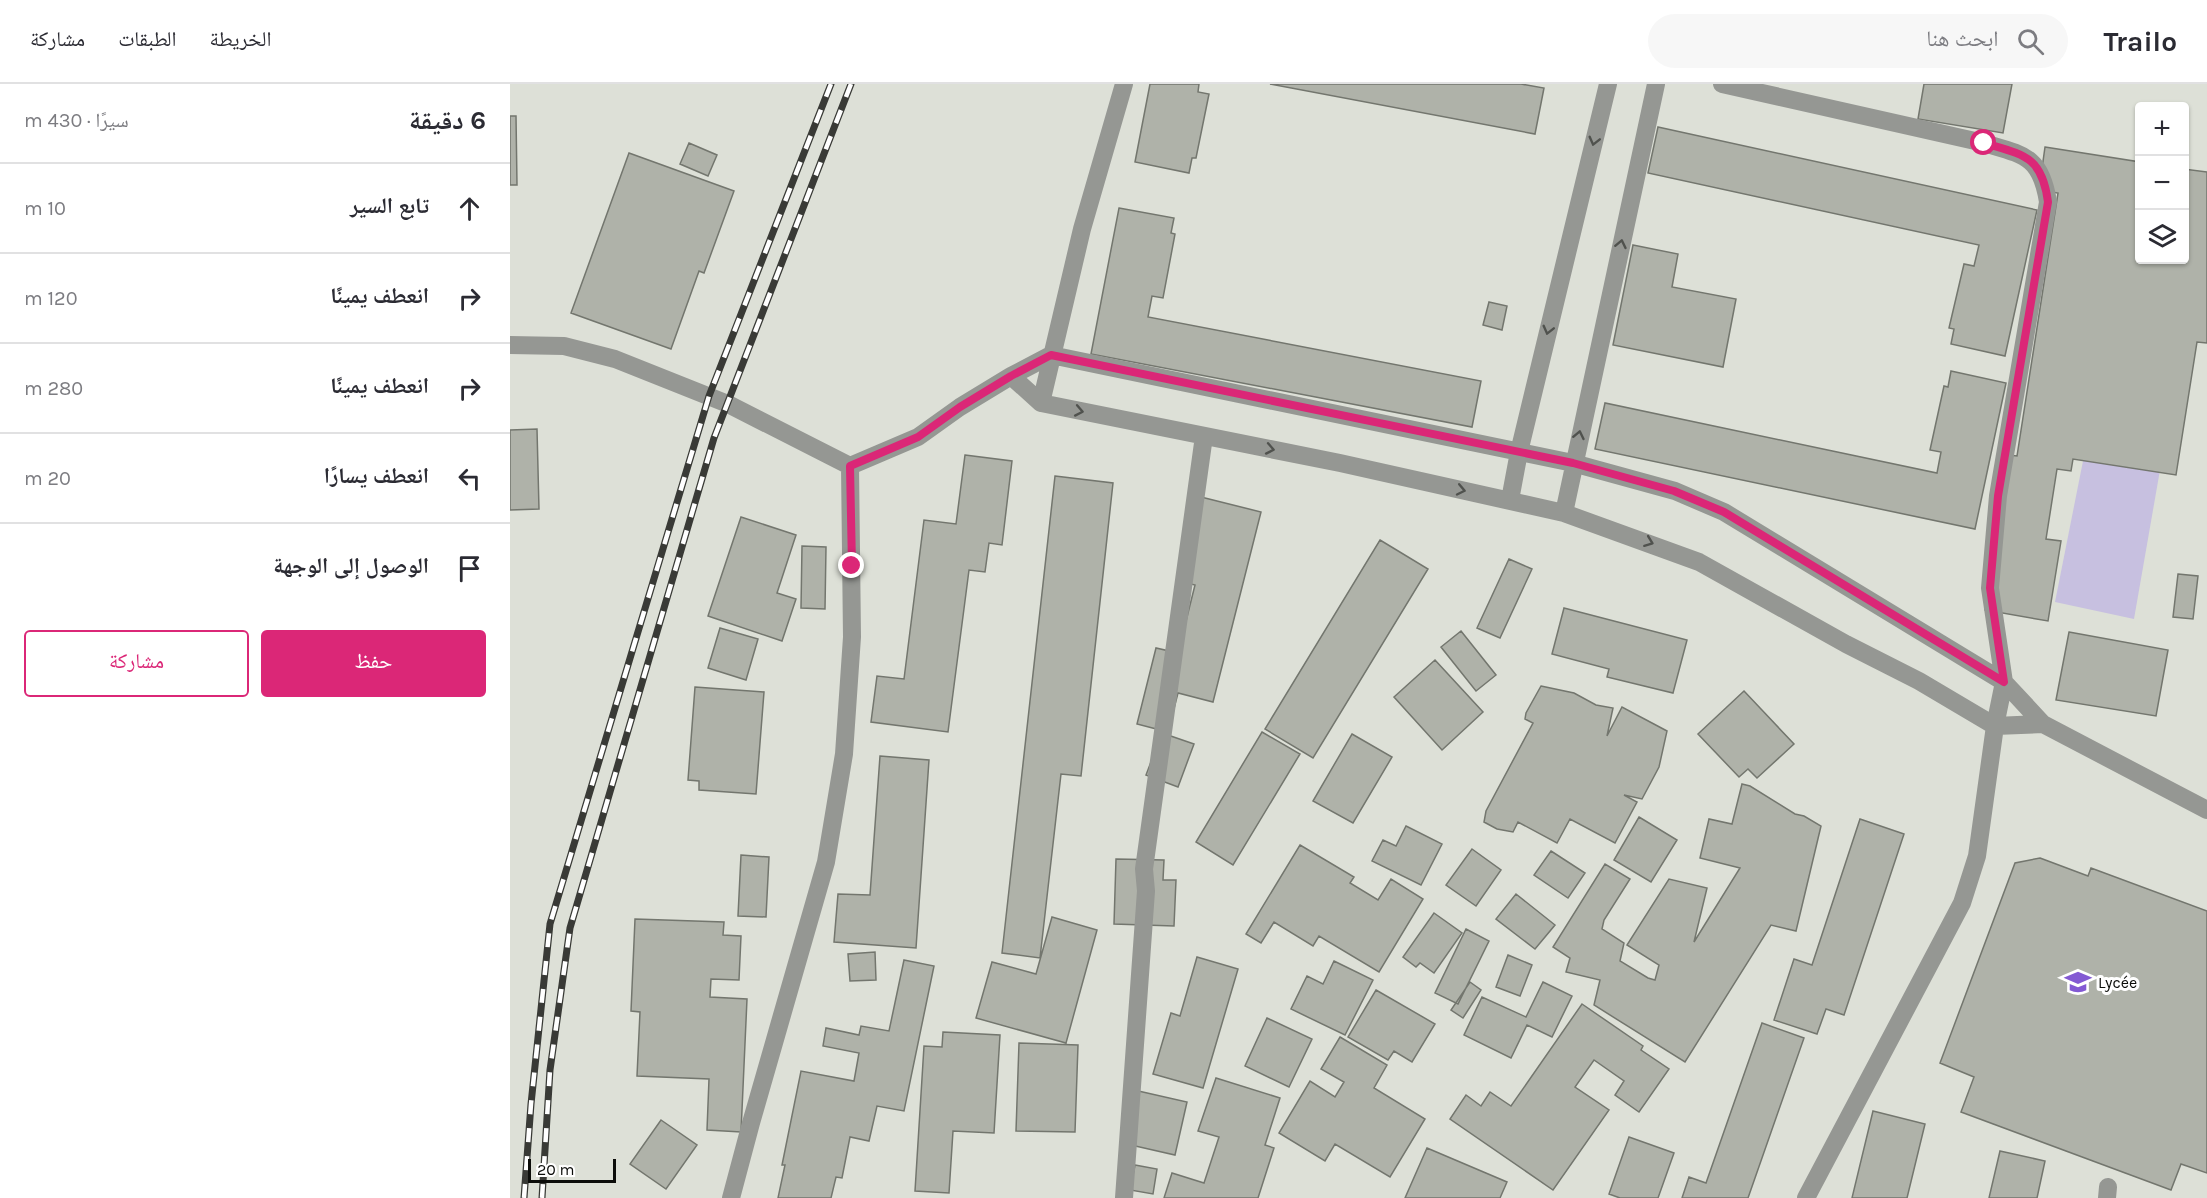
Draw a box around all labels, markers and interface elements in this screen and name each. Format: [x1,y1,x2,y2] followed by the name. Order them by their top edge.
[1648,14,2068,68] search box
[2014,25,2047,58] icon: search
[2104,25,2177,58] text: Trailo
[1926,26,1999,52] text: ابحث هنا
[30,27,85,51] text: مشاركة
[118,27,177,51] text: الطبقات
[210,27,271,51] text: الخريطة
[2135,102,2189,264] map controls
[2135,102,2189,156] button: +
[409,105,486,136] text: 6 دقيقة
[24,109,129,132] text: سيرًا · 430 m
[1970,129,1996,155] route start
[1589,136,1602,146] one-way arrow
[2135,156,2189,210] button: −
[453,192,486,225] icon: ahead
[350,193,429,219] text: تابع السير
[24,197,66,220] text: 10 m
[2135,210,2189,264] button: layers
[1614,239,1627,249] one-way arrow
[453,282,486,315] icon: right
[330,283,429,309] text: انعطف يمينًا
[24,287,78,310] text: 120 m
[1543,325,1556,335] one-way arrow
[453,372,486,405] icon: right
[330,373,429,399] text: انعطف يمينًا
[24,377,83,400] text: 280 m
[1074,403,1084,416] one-way arrow
[1572,430,1585,440] one-way arrow
[1265,442,1275,455] one-way arrow
[453,462,486,495] icon: left
[324,463,429,489] text: انعطف يسارًا
[24,467,71,490] text: 20 m
[1456,483,1466,496] one-way arrow
[1643,535,1653,548] one-way arrow
[453,552,486,585] icon: arrive
[838,552,864,578] route end
[273,553,429,579] text: الوصول إلى الوجهة
[24,630,249,697] button: مشاركة
[261,630,486,697] button: حفظ
[2063,967,2093,997] school or university icon: Lycée
[2098,973,2137,992] place label: Lycée
[528,1156,616,1184] scale bar
[537,1160,575,1179] text: 20 m

